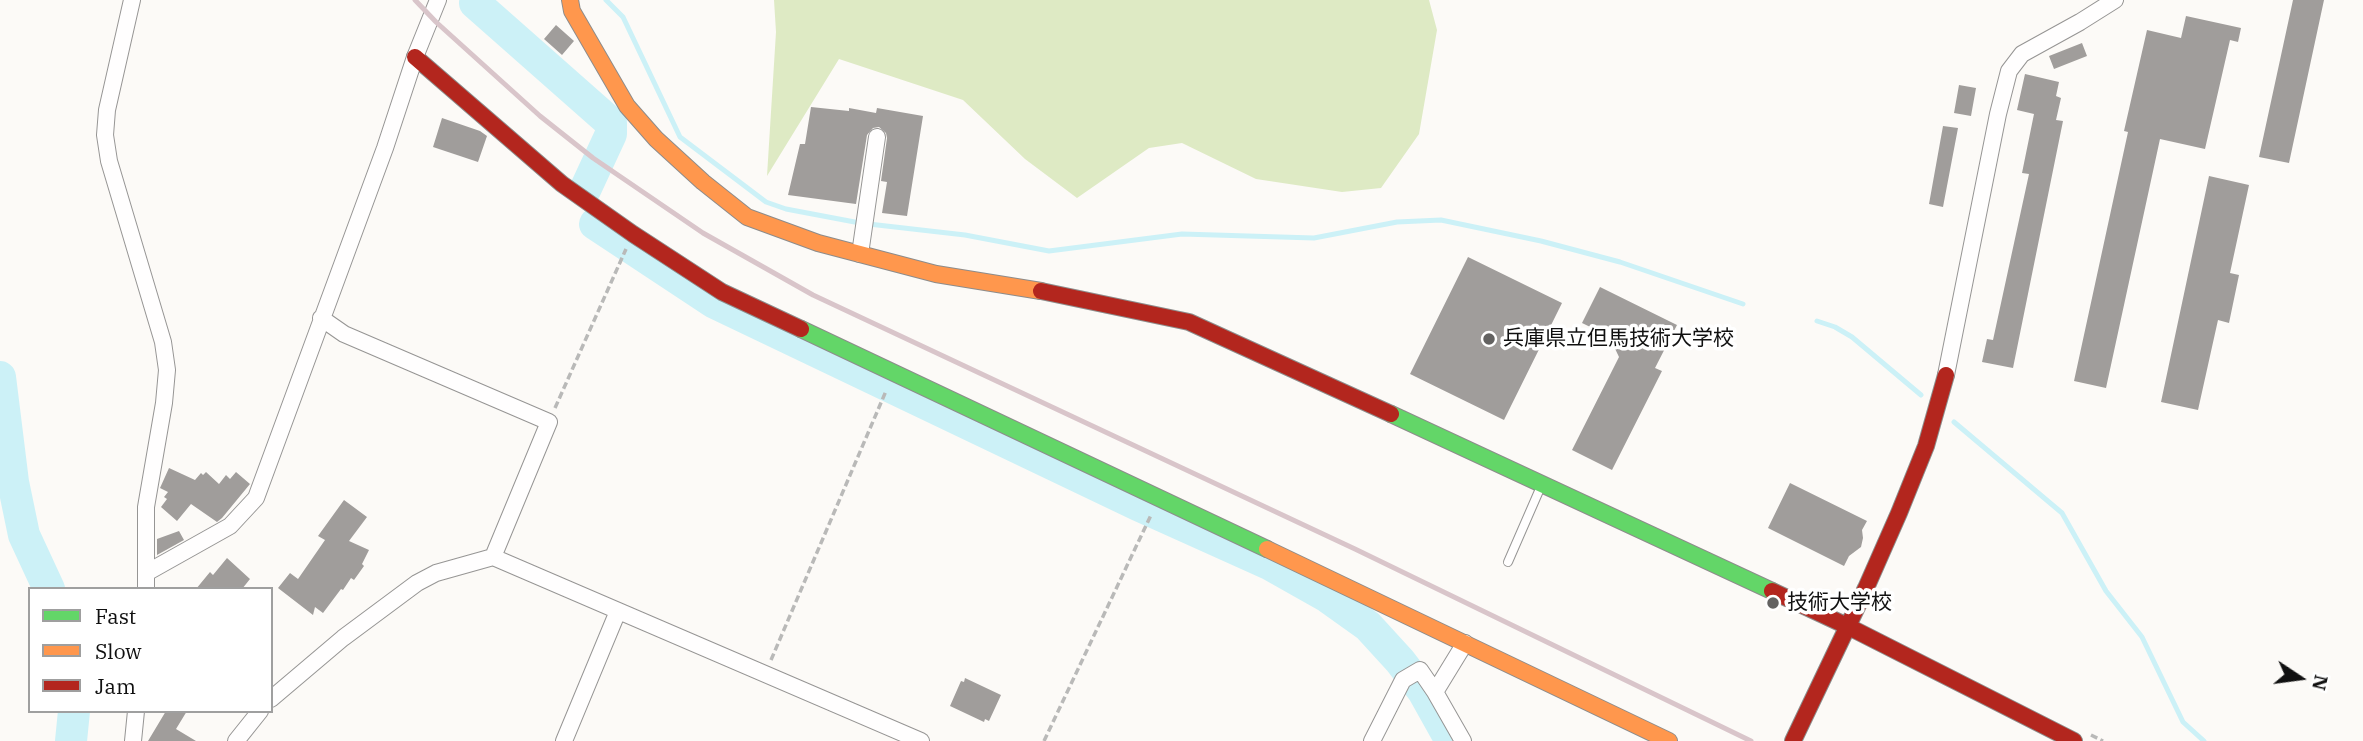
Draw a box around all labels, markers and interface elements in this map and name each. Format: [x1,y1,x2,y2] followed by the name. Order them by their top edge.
[1503,326,1734,352] place label: 兵庫県立但馬技術大学校
[1481,331,1497,347] marker: 兵庫県立但馬技術大学校
[28,587,273,713] legend
[1787,590,1892,616] place label: 技術大学校
[1765,595,1781,611] marker: 技術大学校
[95,602,136,630] text: Fast
[95,637,142,665] text: Slow
[2265,643,2335,713] north arrow
[95,672,136,700] text: Jam
[2307,673,2334,693] text: N

